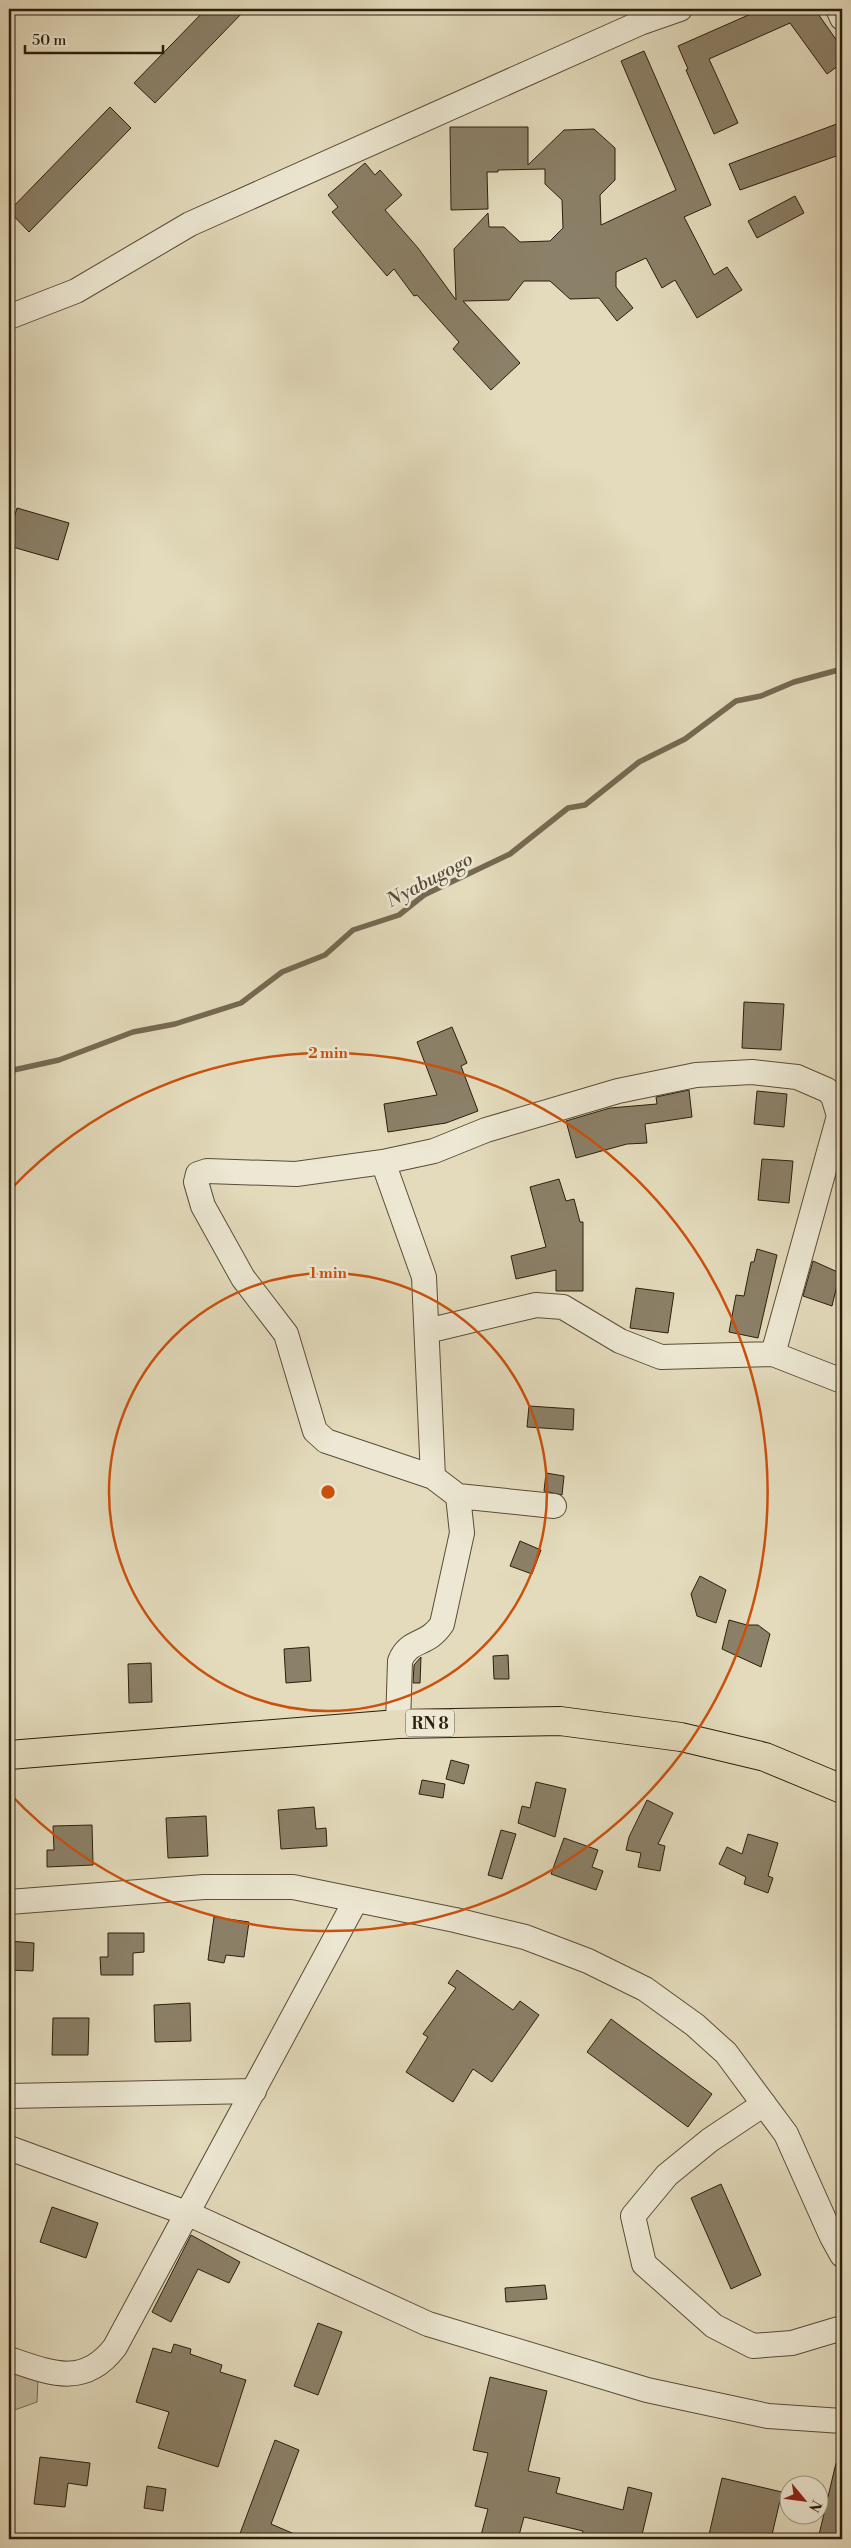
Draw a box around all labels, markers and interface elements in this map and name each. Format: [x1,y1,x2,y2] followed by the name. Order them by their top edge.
[25,22,162,54] scale bar
[32,31,66,50] text: 50 m
[381,847,477,913] water label: Nyabugogo
[308,1044,348,1063] text: 2 min
[309,1264,347,1283] text: 1 min
[319,1483,337,1501] centre of rings
[406,1710,454,1736] road number: RN 8
[778,2476,828,2526] north arrow
[804,2497,825,2515] text: N

